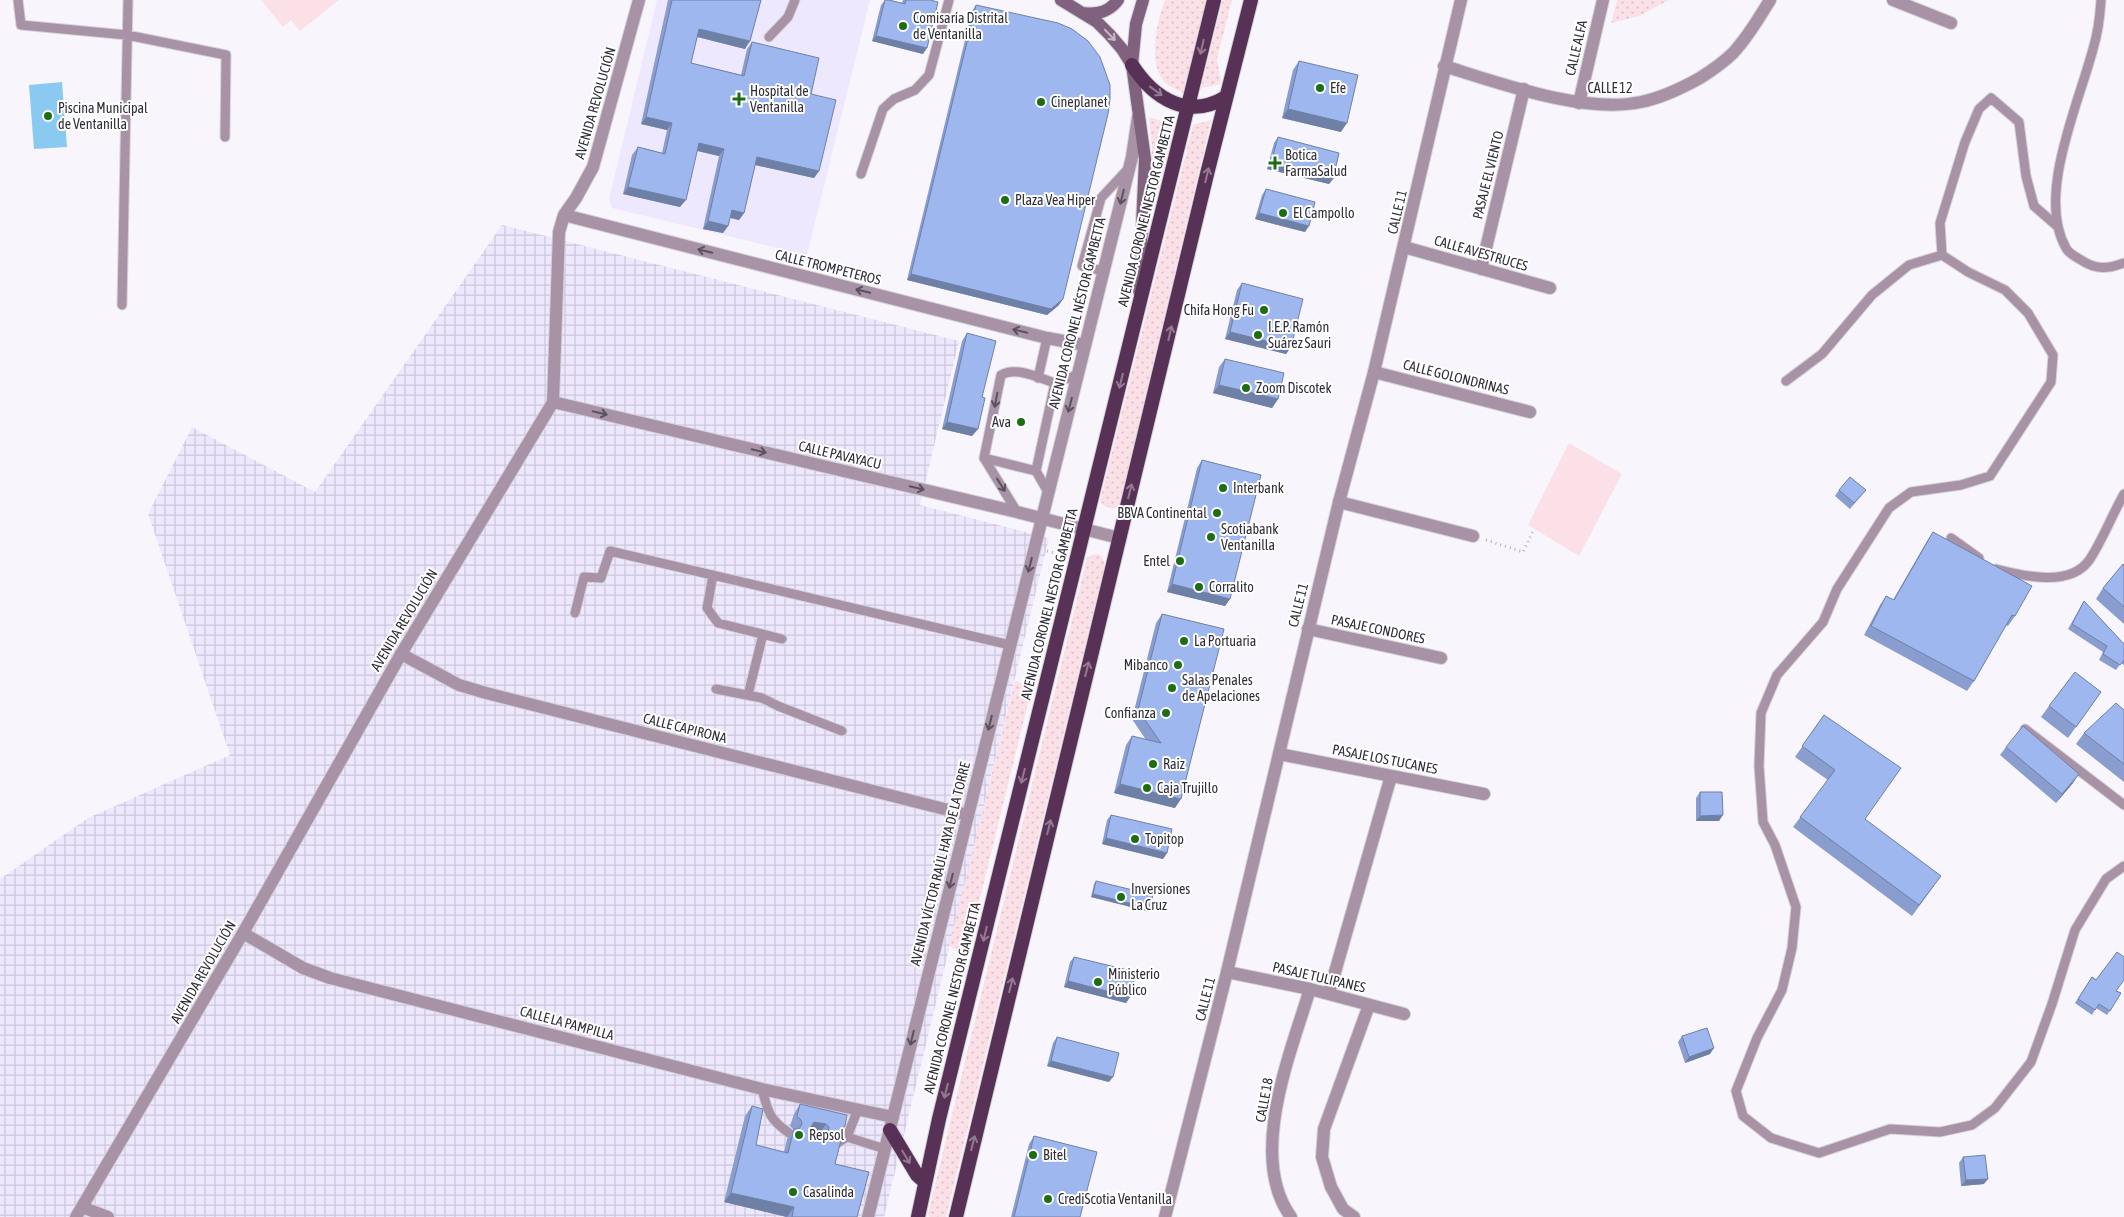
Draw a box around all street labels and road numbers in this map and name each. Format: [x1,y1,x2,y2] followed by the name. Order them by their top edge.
[1562,19,1590,77] street label: CALLE ALFA
[571,45,619,161] street label: AVENIDA REVOLUCIÓN
[1587,80,1633,96] street label: CALLE 12
[1114,114,1178,308] street label: AVENIDA CORONEL NESTOR GAMBETTA
[1469,129,1507,221] street label: PASAJE EL VIENTO
[1384,188,1410,236] street label: CALLE 11
[1045,216,1109,410] street label: AVENIDA CORONEL NÉSTOR GAMBETTA
[1432,232,1530,274] street label: CALLE AVESTRUCES
[774,246,883,288] street label: CALLE TROMPETEROS
[1401,356,1511,398] street label: CALLE GOLONDRINAS
[797,438,883,472] street label: CALLE PAVAYACU
[1017,507,1081,701] street label: AVENIDA CORONEL NESTOR GAMBETTA
[367,566,441,674] street label: AVENIDA REVOLUCIÓN
[1285,581,1311,629] street label: CALLE 11
[1330,611,1427,647] street label: PASAJE CONDORES
[642,710,729,746] street label: CALLE CAPIRONA
[1331,741,1439,777] street label: PASAJE LOS TUCANES
[907,760,973,968] street label: AVENIDA VÍCTOR RAÚL HAYA DE LA TORRE
[920,901,984,1095] street label: AVENIDA CORONEL NESTOR GAMBETTA
[167,918,239,1026] street label: AVENIDA REVOLUCIÓN
[1271,959,1367,995] street label: PASAJE TULIPANES
[1192,975,1218,1023] street label: CALLE 11
[518,1003,616,1043] street label: CALLE LA PAMPILLA
[1252,1076,1276,1124] street label: CALLE 18

